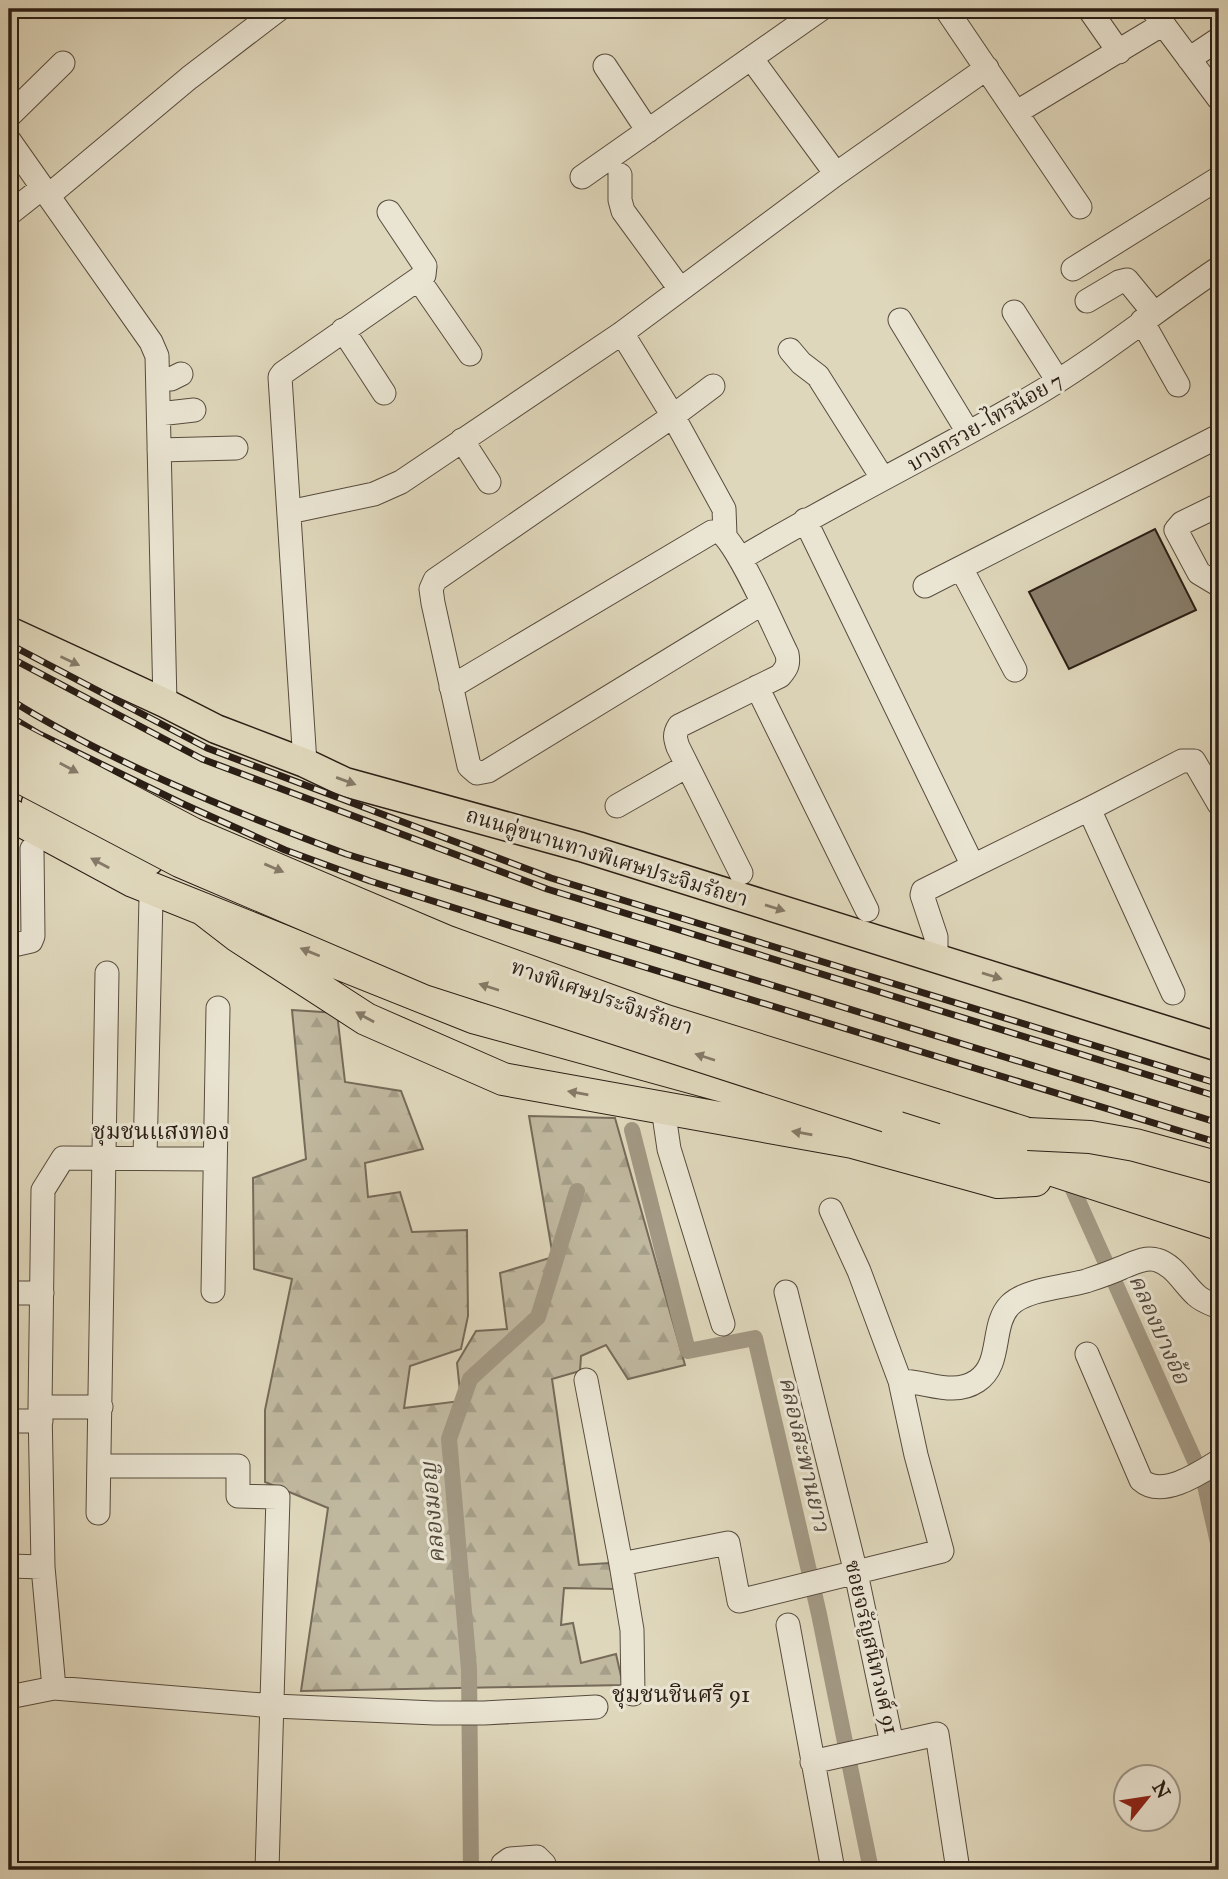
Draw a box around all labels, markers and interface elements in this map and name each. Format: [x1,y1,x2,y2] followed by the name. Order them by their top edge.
[902,365,1067,477] street label: บางกรวย-ไทรน้อย 7
[60,655,81,666] one-way arrow
[59,763,79,774] one-way arrow
[335,776,356,787] one-way arrow
[463,802,751,912] street label: ถนนคู่ขนานทางพิเศษประจิมรัถยา
[91,857,110,869] one-way arrow
[263,863,284,874] one-way arrow
[765,903,786,913] one-way arrow
[299,946,320,957] one-way arrow
[508,954,696,1040] street label: ทางพิเศษประจิมรัถยา
[982,971,1003,982] one-way arrow
[478,982,499,992] one-way arrow
[355,1011,374,1023] one-way arrow
[694,1052,715,1062] one-way arrow
[567,1087,589,1098] one-way arrow
[92,1117,230,1146] district label: ชุมชนแสงทอง
[790,1127,812,1138] one-way arrow
[1123,1270,1197,1390] water label: คลองบางอ้อ
[774,1374,837,1535] water label: คลองสะพานยาว
[413,1459,450,1565] water label: คลองมอญ
[839,1557,905,1737] street label: ซอยจรัญสนิทวงศ์ 91
[612,1680,750,1709] district label: ชุมชนชินศรี 91
[1112,1764,1182,1834] north arrow
[1147,1777,1175,1802] text: N

